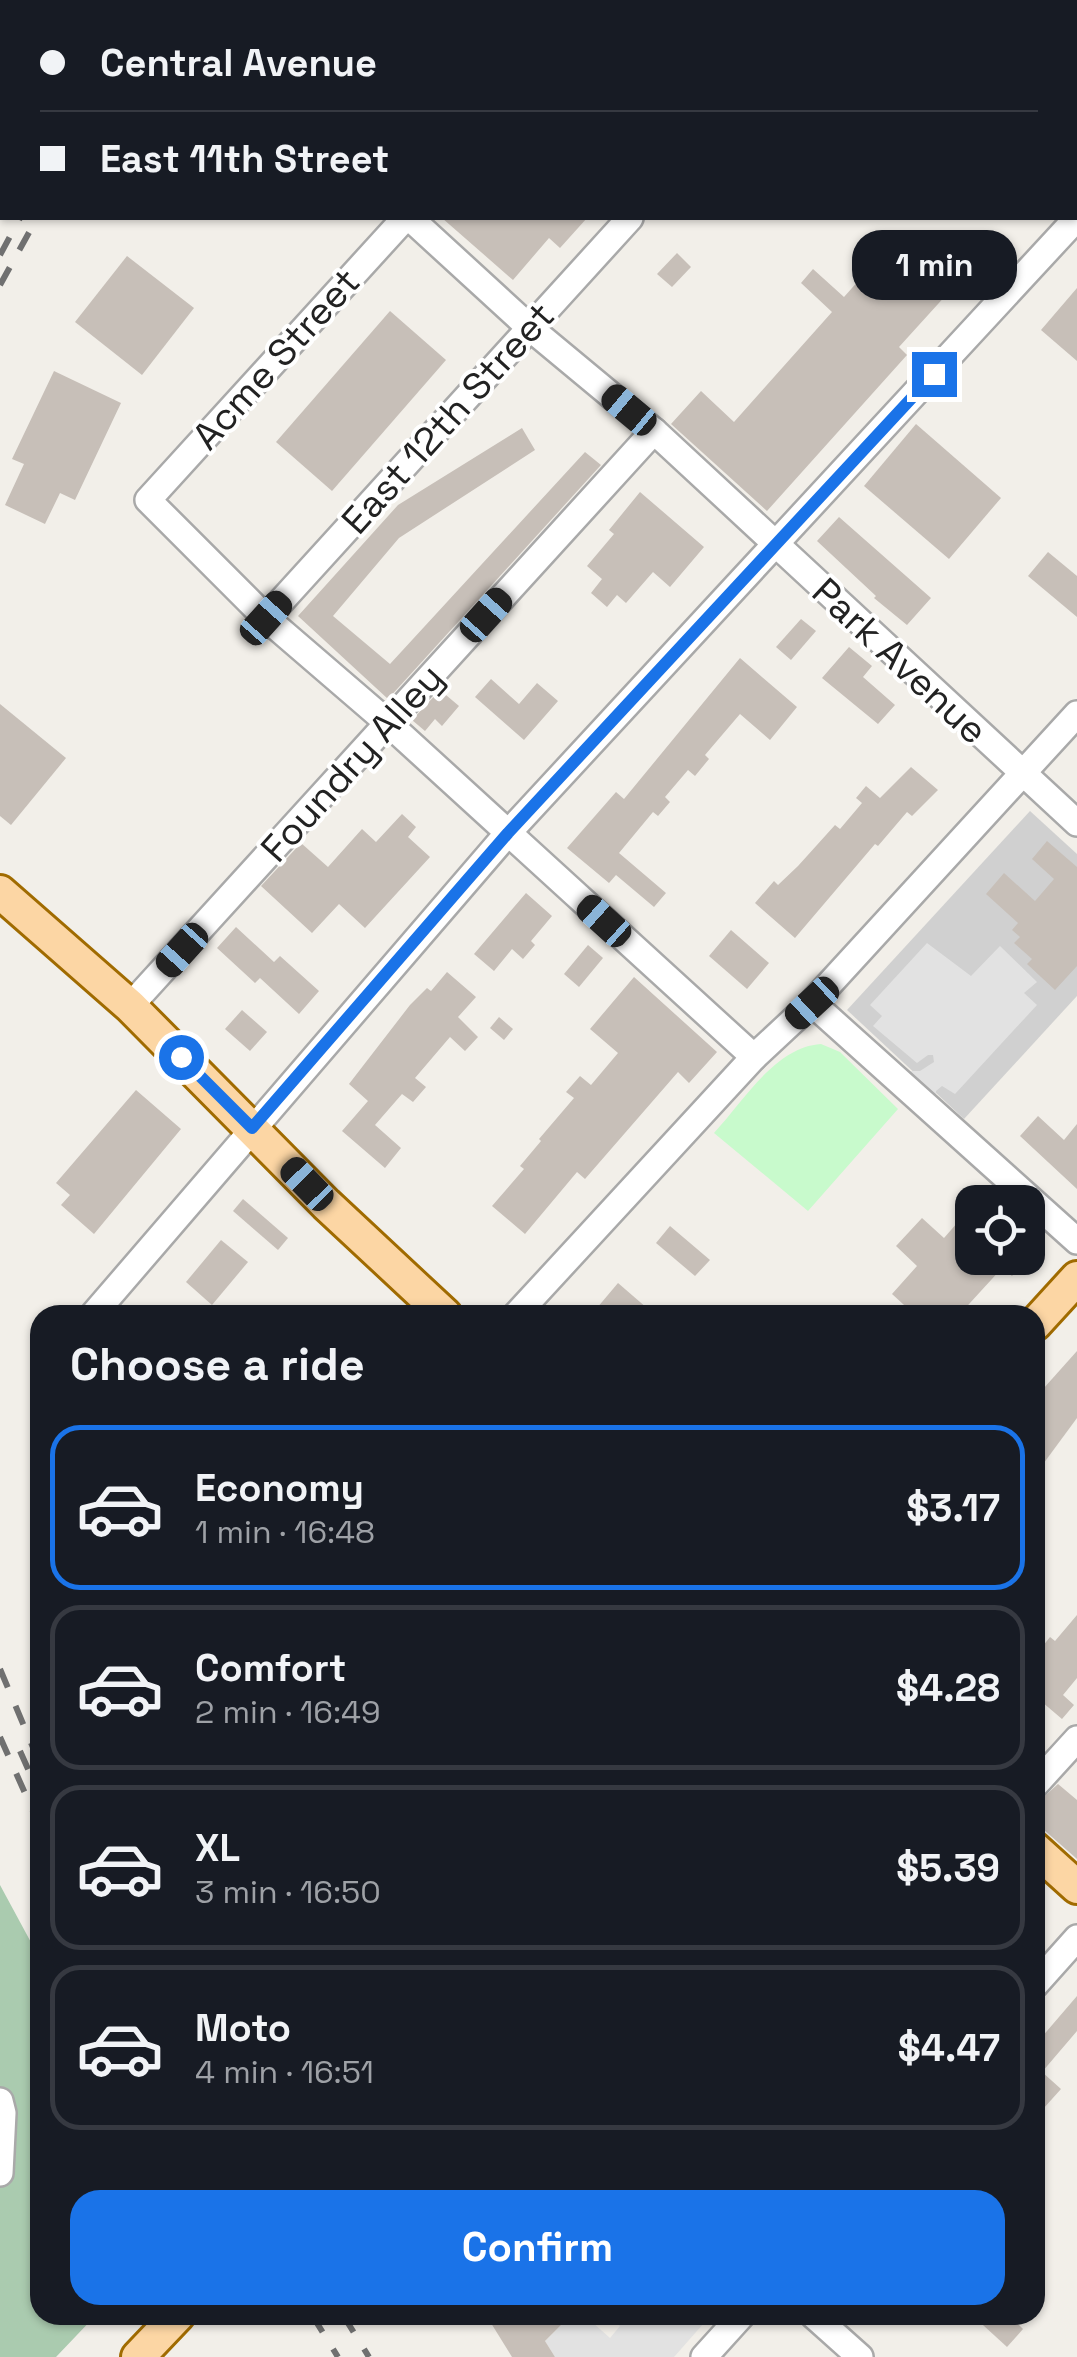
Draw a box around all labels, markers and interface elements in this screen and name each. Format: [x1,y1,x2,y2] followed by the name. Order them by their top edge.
[100,39,377,87] text: Central Avenue
[100,135,389,183] text: East 11th Street
[852,229,1016,299] callout: 1 min
[895,245,974,285] text: 1 min
[182,258,370,460] street label: Acme Street
[331,292,565,544] street label: East 12th Street
[912,352,957,397] route end
[596,379,662,441] car
[802,568,998,754] street label: Park Avenue
[455,583,517,647] car
[235,586,297,650] car
[251,654,453,872] street label: Foundry Alley
[572,890,636,952] car
[151,918,213,982] car
[780,972,844,1034] car
[159,1035,204,1080] route start
[275,1152,339,1216] car
[955,1185,1045,1275] map controls
[955,1185,1045,1275] button: locate
[70,1336,365,1393] text: Choose a ride
[75,1463,165,1553] icon: car
[195,1464,364,1512] text: Economy
[906,1484,1000,1532] text: $3.17
[195,1512,375,1552] text: 1 min · 16:48
[75,1643,165,1733] icon: car
[195,1644,346,1692] text: Comfort
[896,1664,1000,1712] text: $4.28
[195,1692,381,1732] text: 2 min · 16:49
[75,1823,165,1913] icon: car
[195,1824,240,1872] text: XL
[896,1844,1000,1892] text: $5.39
[195,1872,381,1912] text: 3 min · 16:50
[75,2003,165,2093] icon: car
[195,2004,291,2052] text: Moto
[898,2024,1000,2072] text: $4.47
[195,2052,374,2092] text: 4 min · 16:51
[70,2190,1005,2305] button: Confirm

